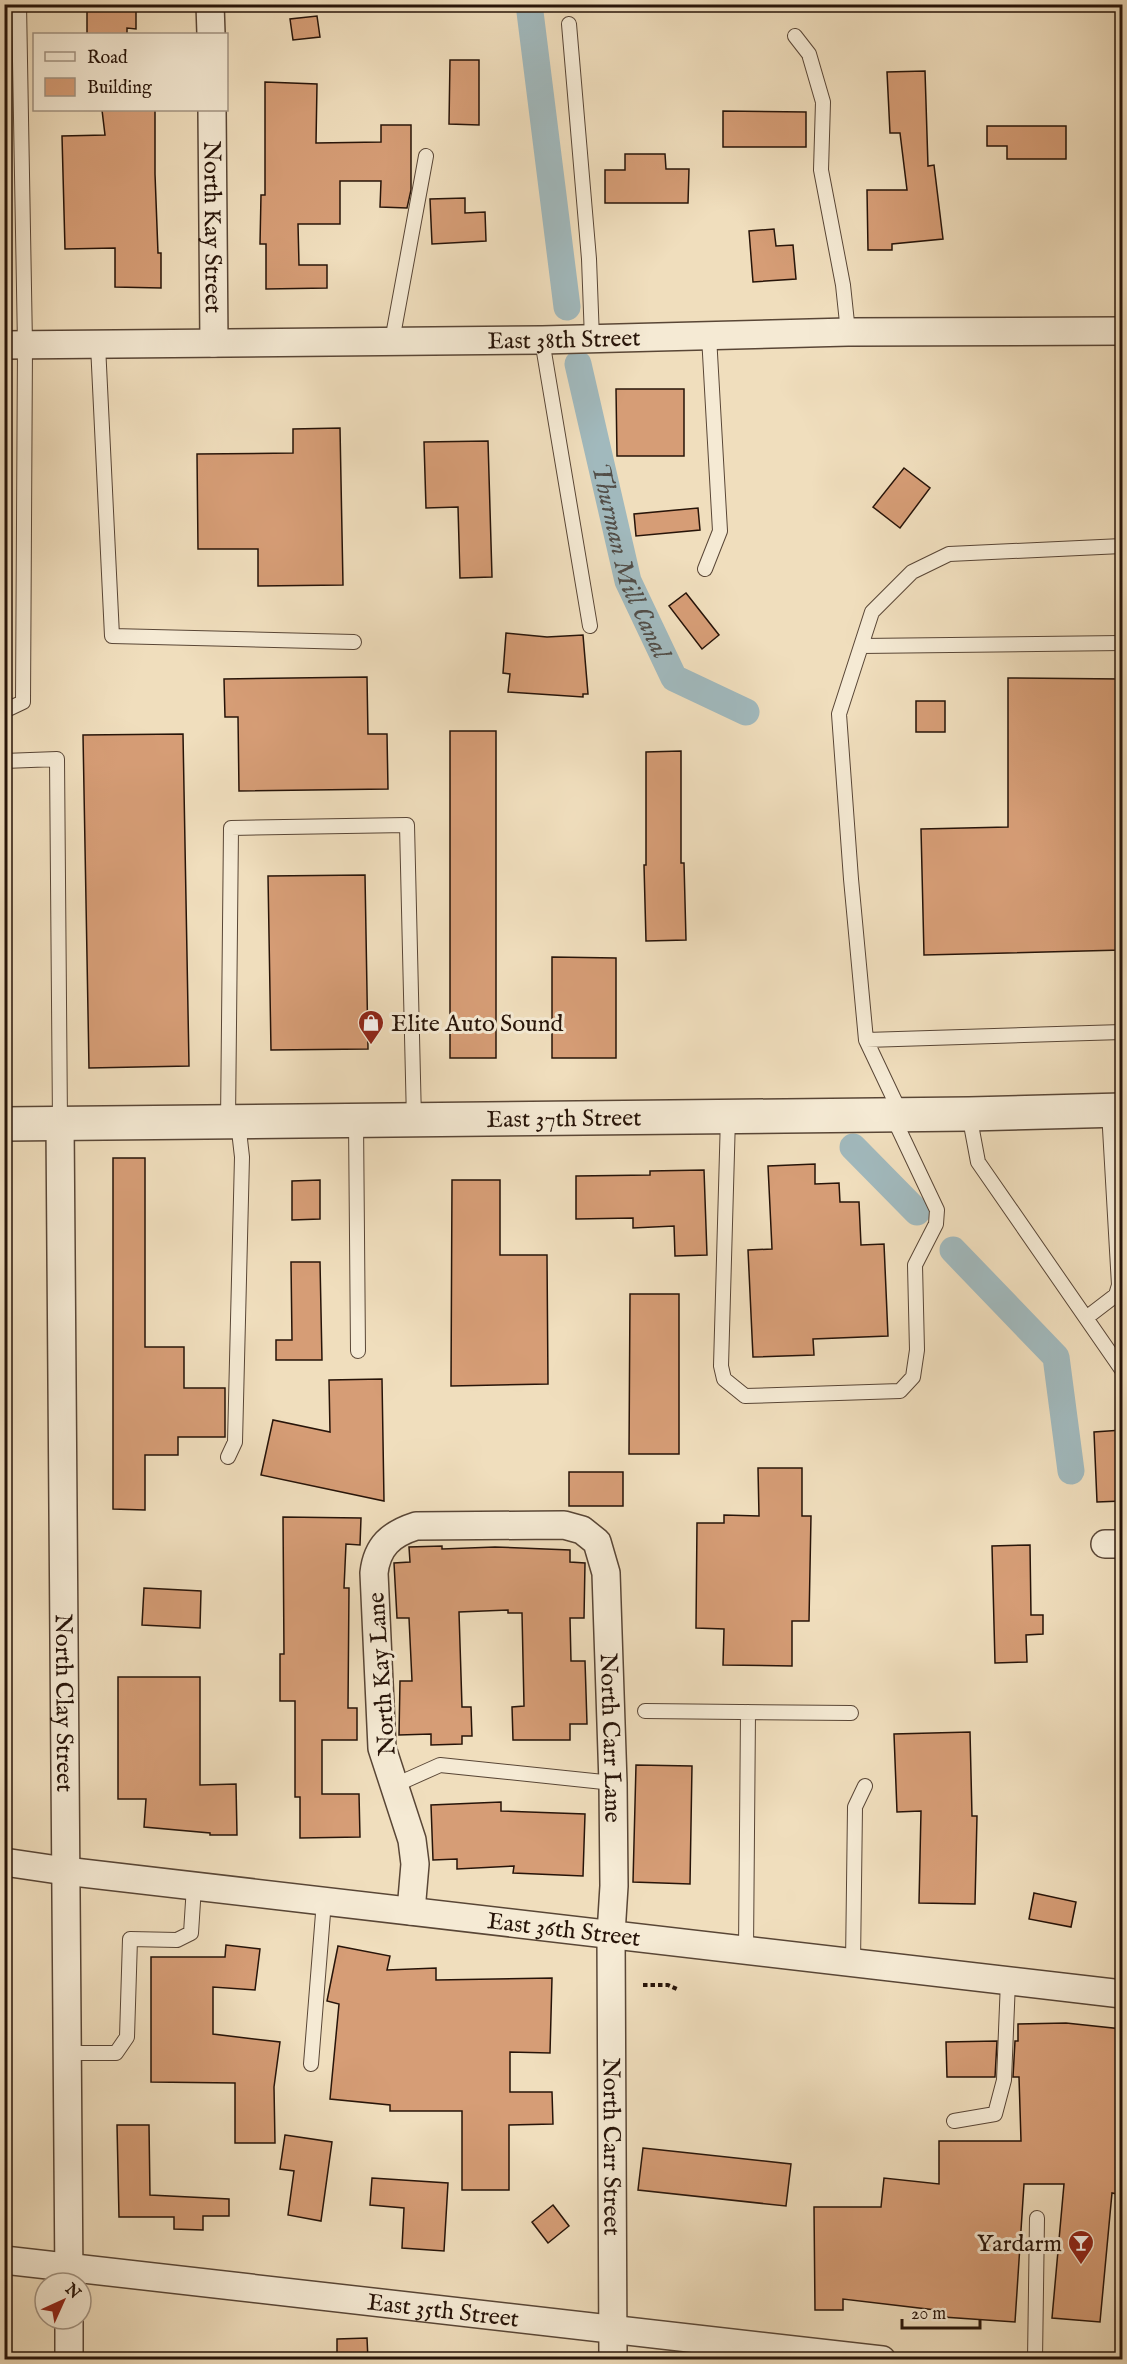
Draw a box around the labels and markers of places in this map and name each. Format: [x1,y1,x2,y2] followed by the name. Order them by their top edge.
[356,1008,386,1046] shop icon: Elite Auto Sound
[391,1009,563,1040] place label: Elite Auto Sound
[1066,2228,1096,2266] bar icon: Yardarm
[977,2229,1062,2260] place label: Yardarm

